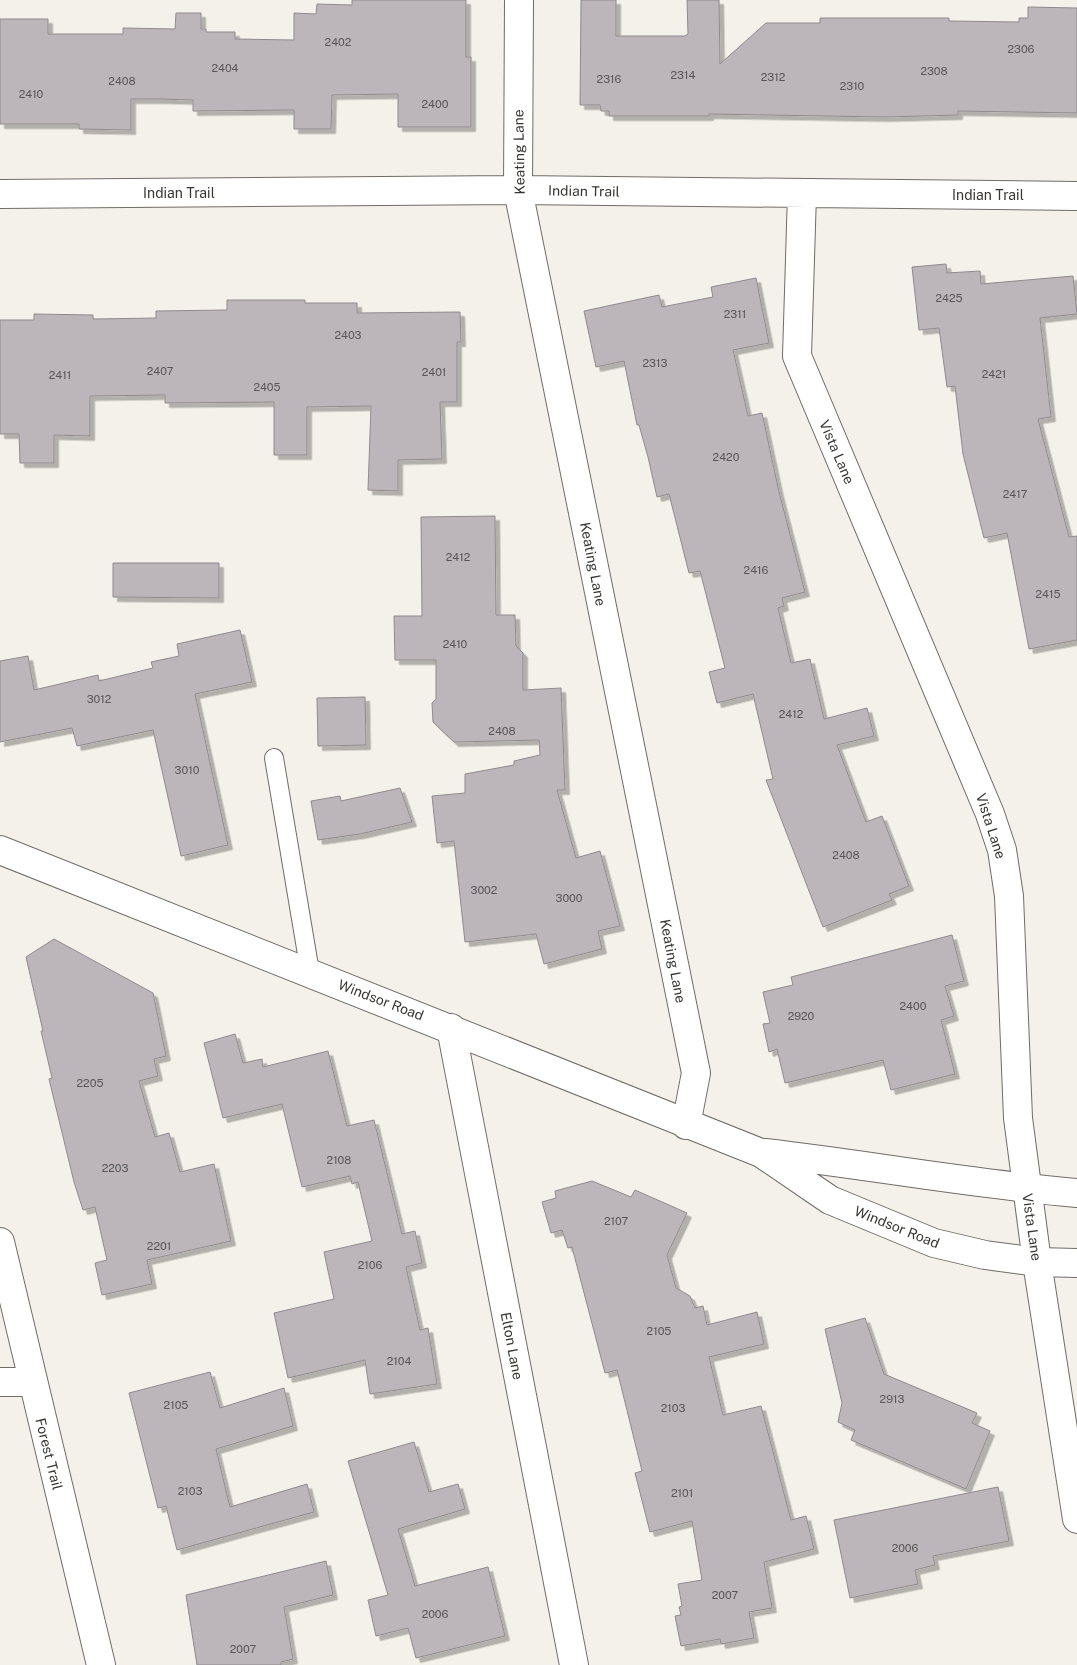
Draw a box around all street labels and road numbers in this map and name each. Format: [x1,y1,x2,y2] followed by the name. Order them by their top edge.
[510,109,528,195] street label: Keating Lane
[548,182,620,200] street label: Indian Trail
[143,185,215,201] street label: Indian Trail
[952,187,1024,203] street label: Indian Trail
[816,418,858,486] street label: Vista Lane
[577,521,609,607] street label: Keating Lane
[973,791,1009,861] street label: Vista Lane
[657,918,689,1004] street label: Keating Lane
[336,976,426,1024] street label: Windsor Road
[1019,1192,1045,1262] street label: Vista Lane
[852,1203,942,1251] street label: Windsor Road
[498,1311,526,1381] street label: Elton Lane
[32,1416,66,1492] street label: Forest Trail

